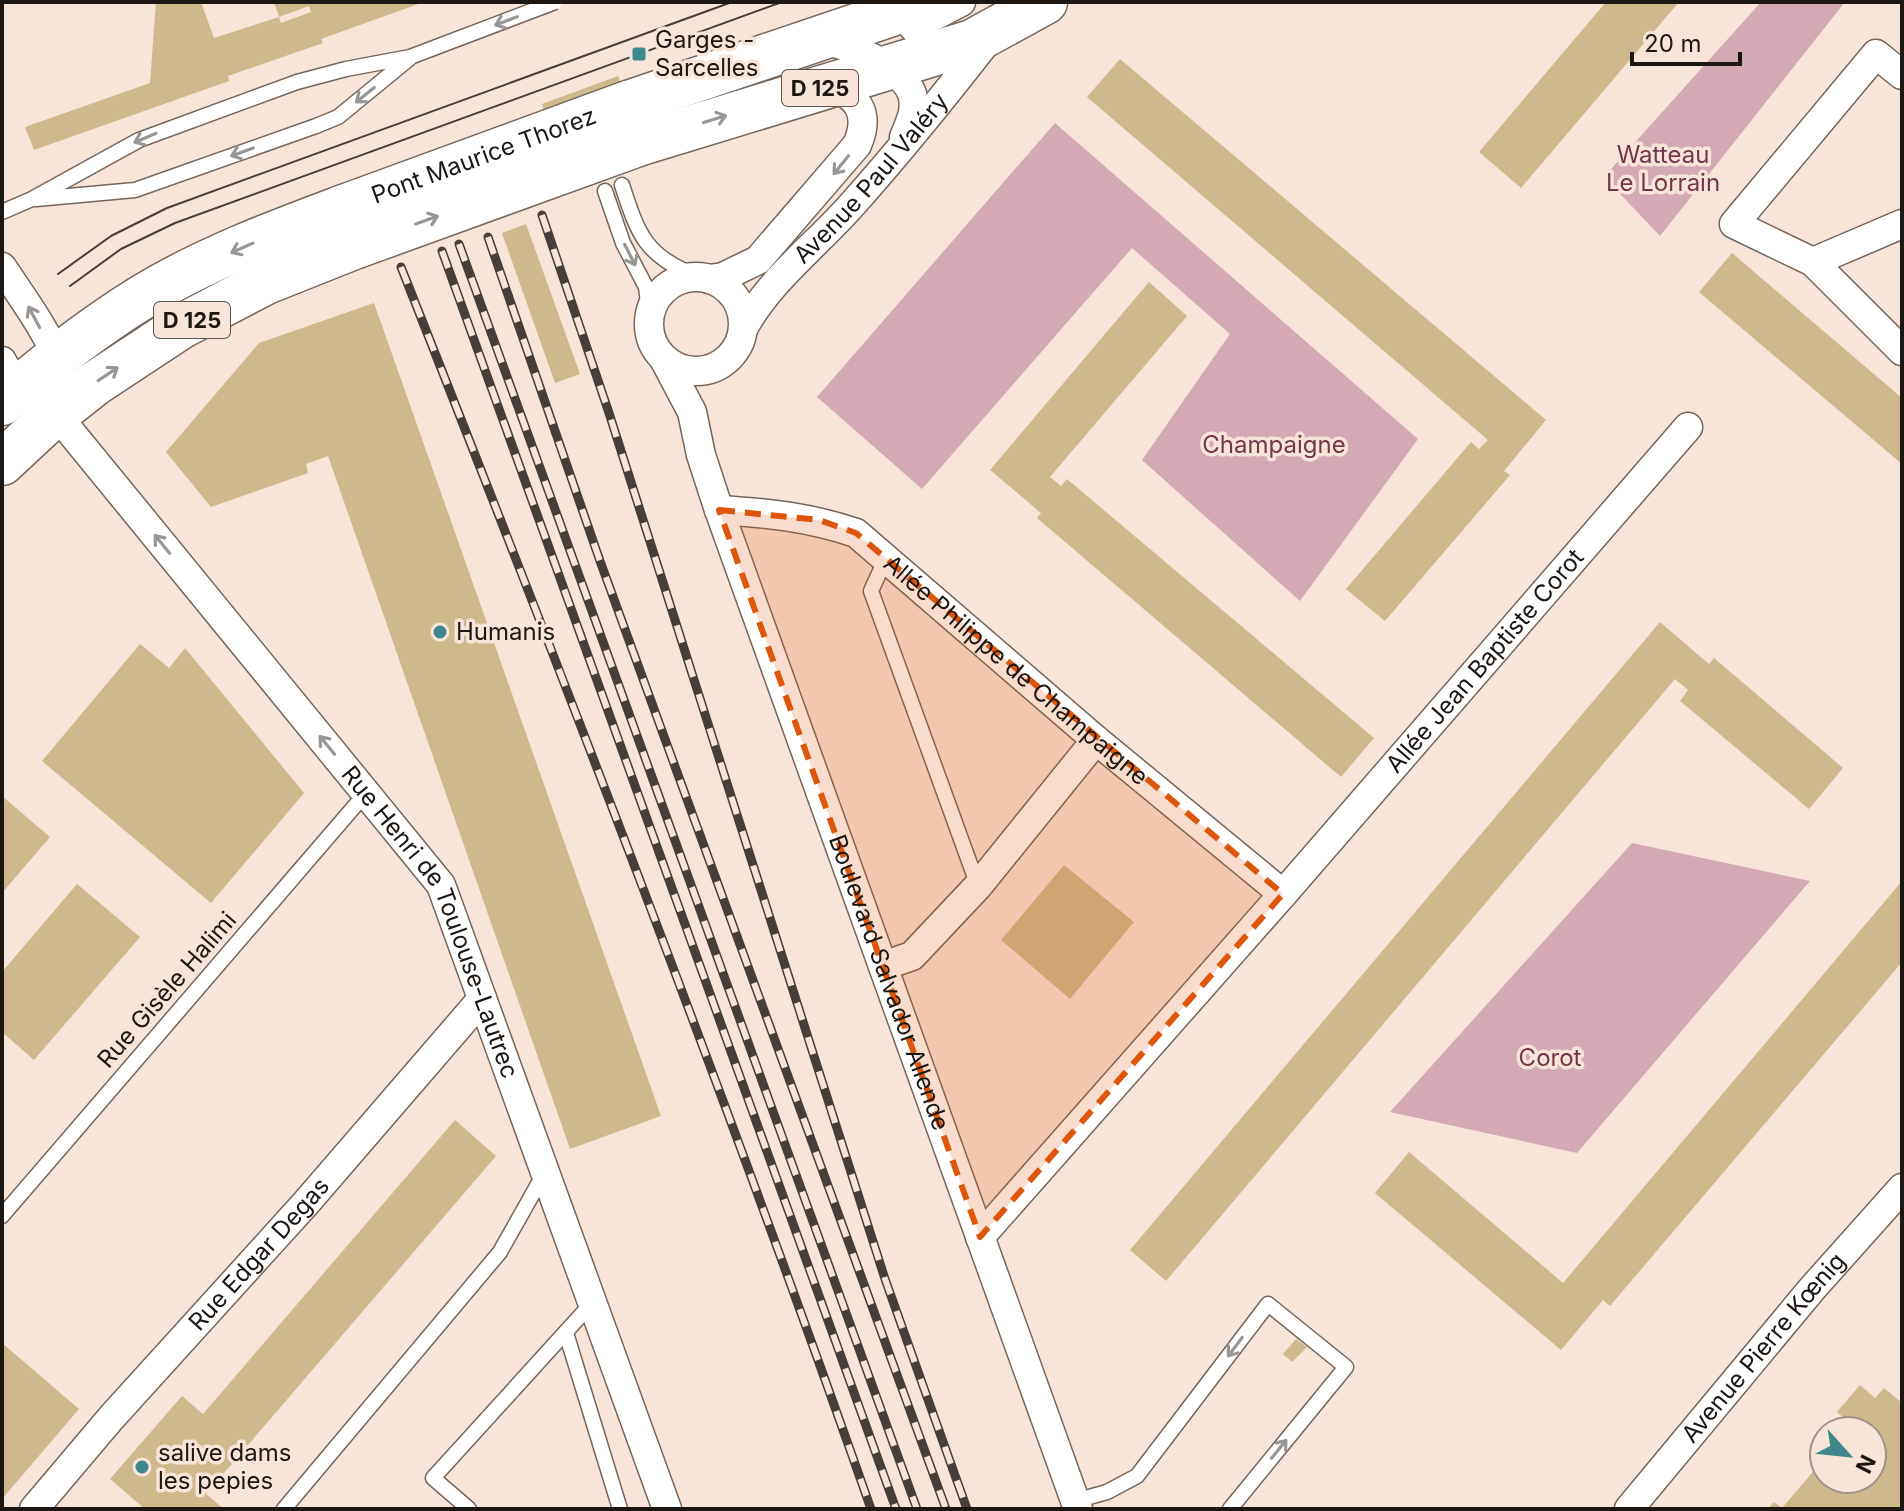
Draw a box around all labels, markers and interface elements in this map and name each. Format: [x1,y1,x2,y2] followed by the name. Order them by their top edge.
[494,15,519,29] one-way arrow
[1632,16,1740,66] scale bar
[655,25,759,82] place label: Garges - Sarcelles
[1644,29,1702,58] text: 20 m
[630,45,648,63] marker: Garges - Sarcelles
[782,70,858,106] road number: D 125
[355,86,376,103] one-way arrow
[788,87,954,269] street label: Avenue Paul Valéry
[367,101,600,210] street label: Pont Maurice Thorez
[702,111,727,125] one-way arrow
[133,132,158,146] one-way arrow
[1606,140,1720,197] park label: Watteau Le Lorrain
[230,146,255,160] one-way arrow
[833,154,850,175] one-way arrow
[414,212,439,227] one-way arrow
[231,241,255,256] one-way arrow
[622,242,638,266] one-way arrow
[154,302,230,338] road number: D 125
[26,305,41,329] one-way arrow
[97,366,119,382] one-way arrow
[1202,430,1346,459] park label: Champaigne
[153,534,171,555] one-way arrow
[1380,543,1590,779] street label: Allée Jean Baptiste Corot
[878,549,1154,791] street label: Allée Philippe de Champaigne
[456,617,555,646] place label: Humanis
[431,623,449,641] marker: Humanis
[318,735,336,756] one-way arrow
[336,760,525,1082] street label: Rue Henri de Toulouse-Lautrec
[823,831,956,1134] street label: Boulevard Salvador Allende
[91,906,242,1074] street label: Rue Gisèle Halimi
[1519,1043,1582,1072] park label: Corot
[182,1172,335,1336] street label: Rue Edgar Degas
[1675,1247,1851,1448] street label: Avenue Pierre Kœnig
[1226,1336,1243,1357] one-way arrow
[1808,1415,1888,1495] north arrow
[158,1438,291,1495] place label: salive dams les pepies
[1270,1439,1288,1459] one-way arrow
[1850,1451,1881,1477] text: N
[133,1458,151,1476] marker: salive dams les pepies

